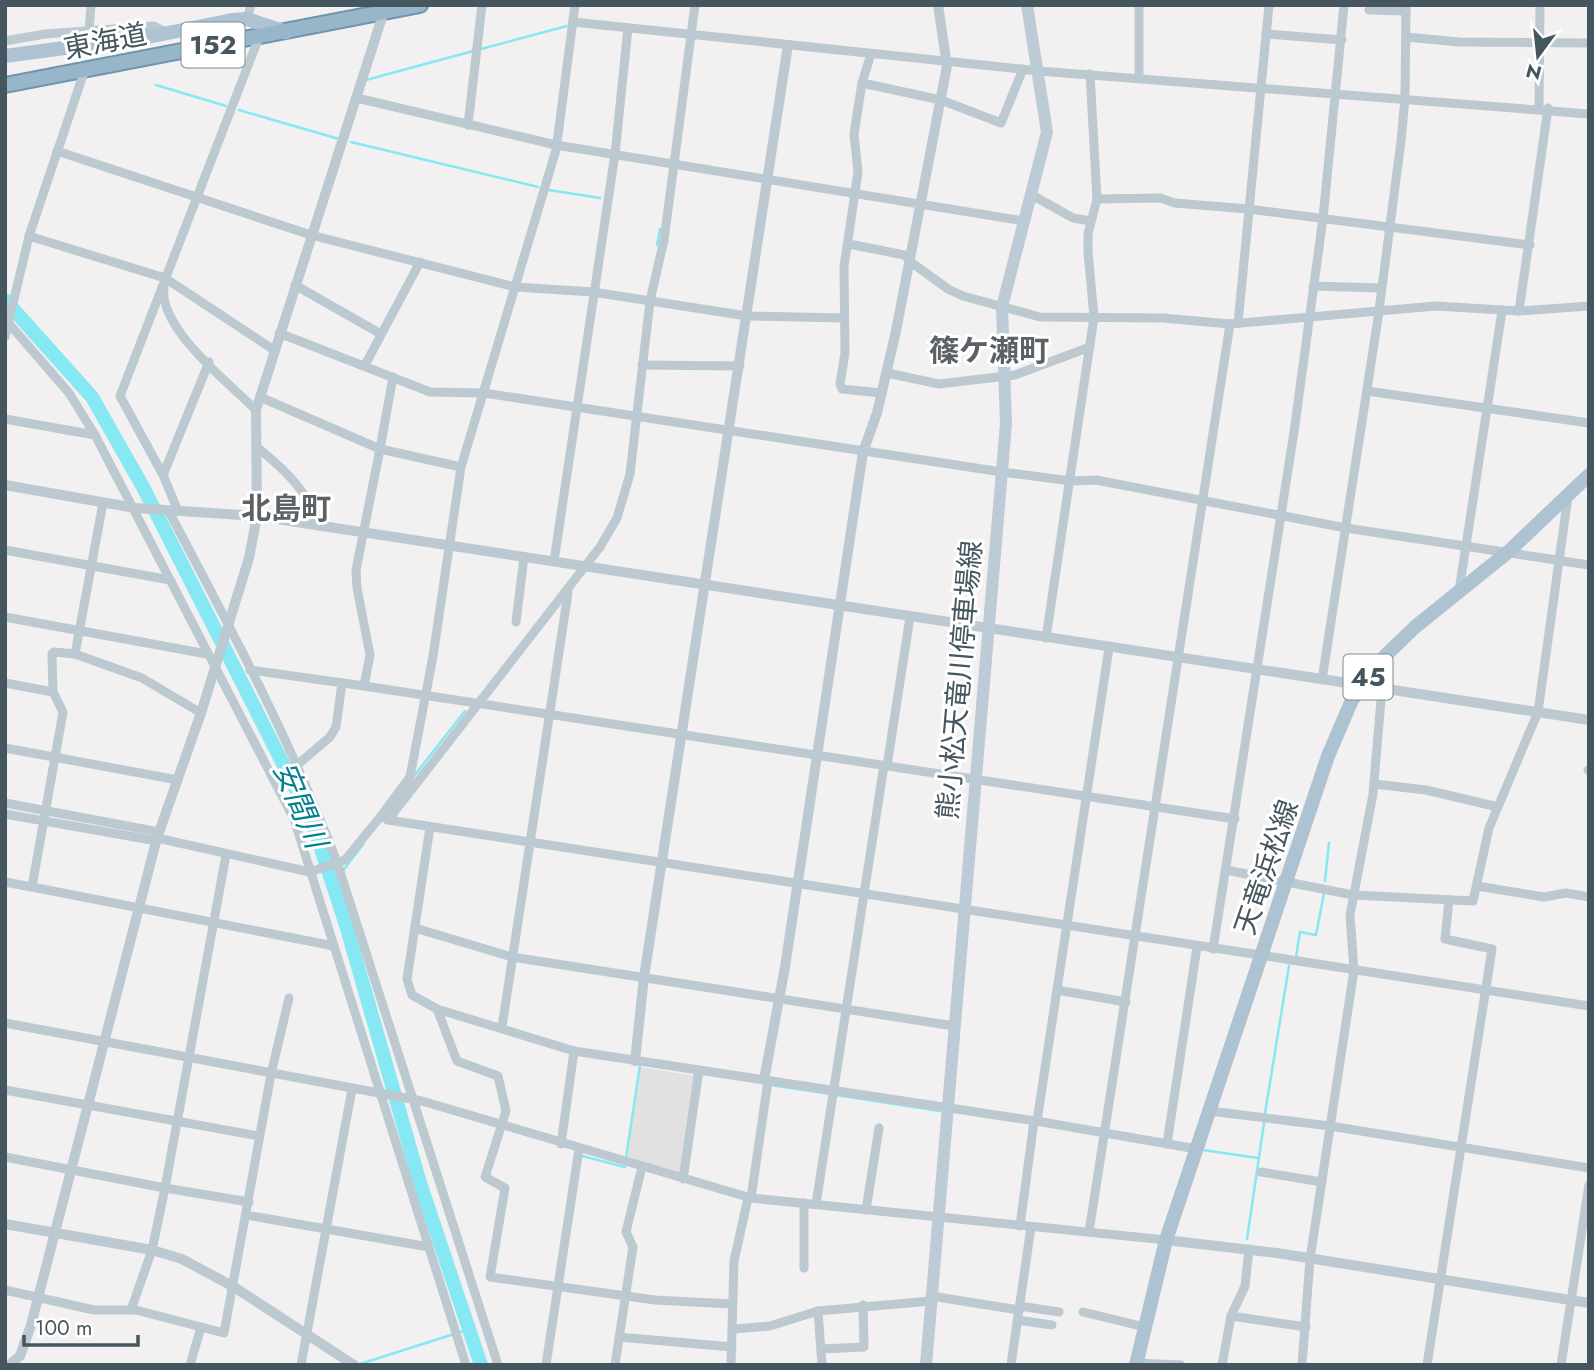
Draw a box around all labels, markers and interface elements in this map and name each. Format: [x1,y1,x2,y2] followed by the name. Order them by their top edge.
[60,13,150,70] street label: 東海道
[1503,21,1573,91] north arrow
[182,22,244,68] road number: 152
[1523,57,1545,87] text: N
[929,329,1049,372] district label: 篠ケ瀬町
[241,487,331,530] district label: 北島町
[927,539,992,821] street label: 熊小松天竜川停車場線
[1344,654,1392,699] road number: 45
[263,755,339,857] water label: 安間川
[1224,794,1309,940] street label: 天竜浜松線
[24,1304,138,1348] scale bar
[35,1313,92,1343] text: 100 m

